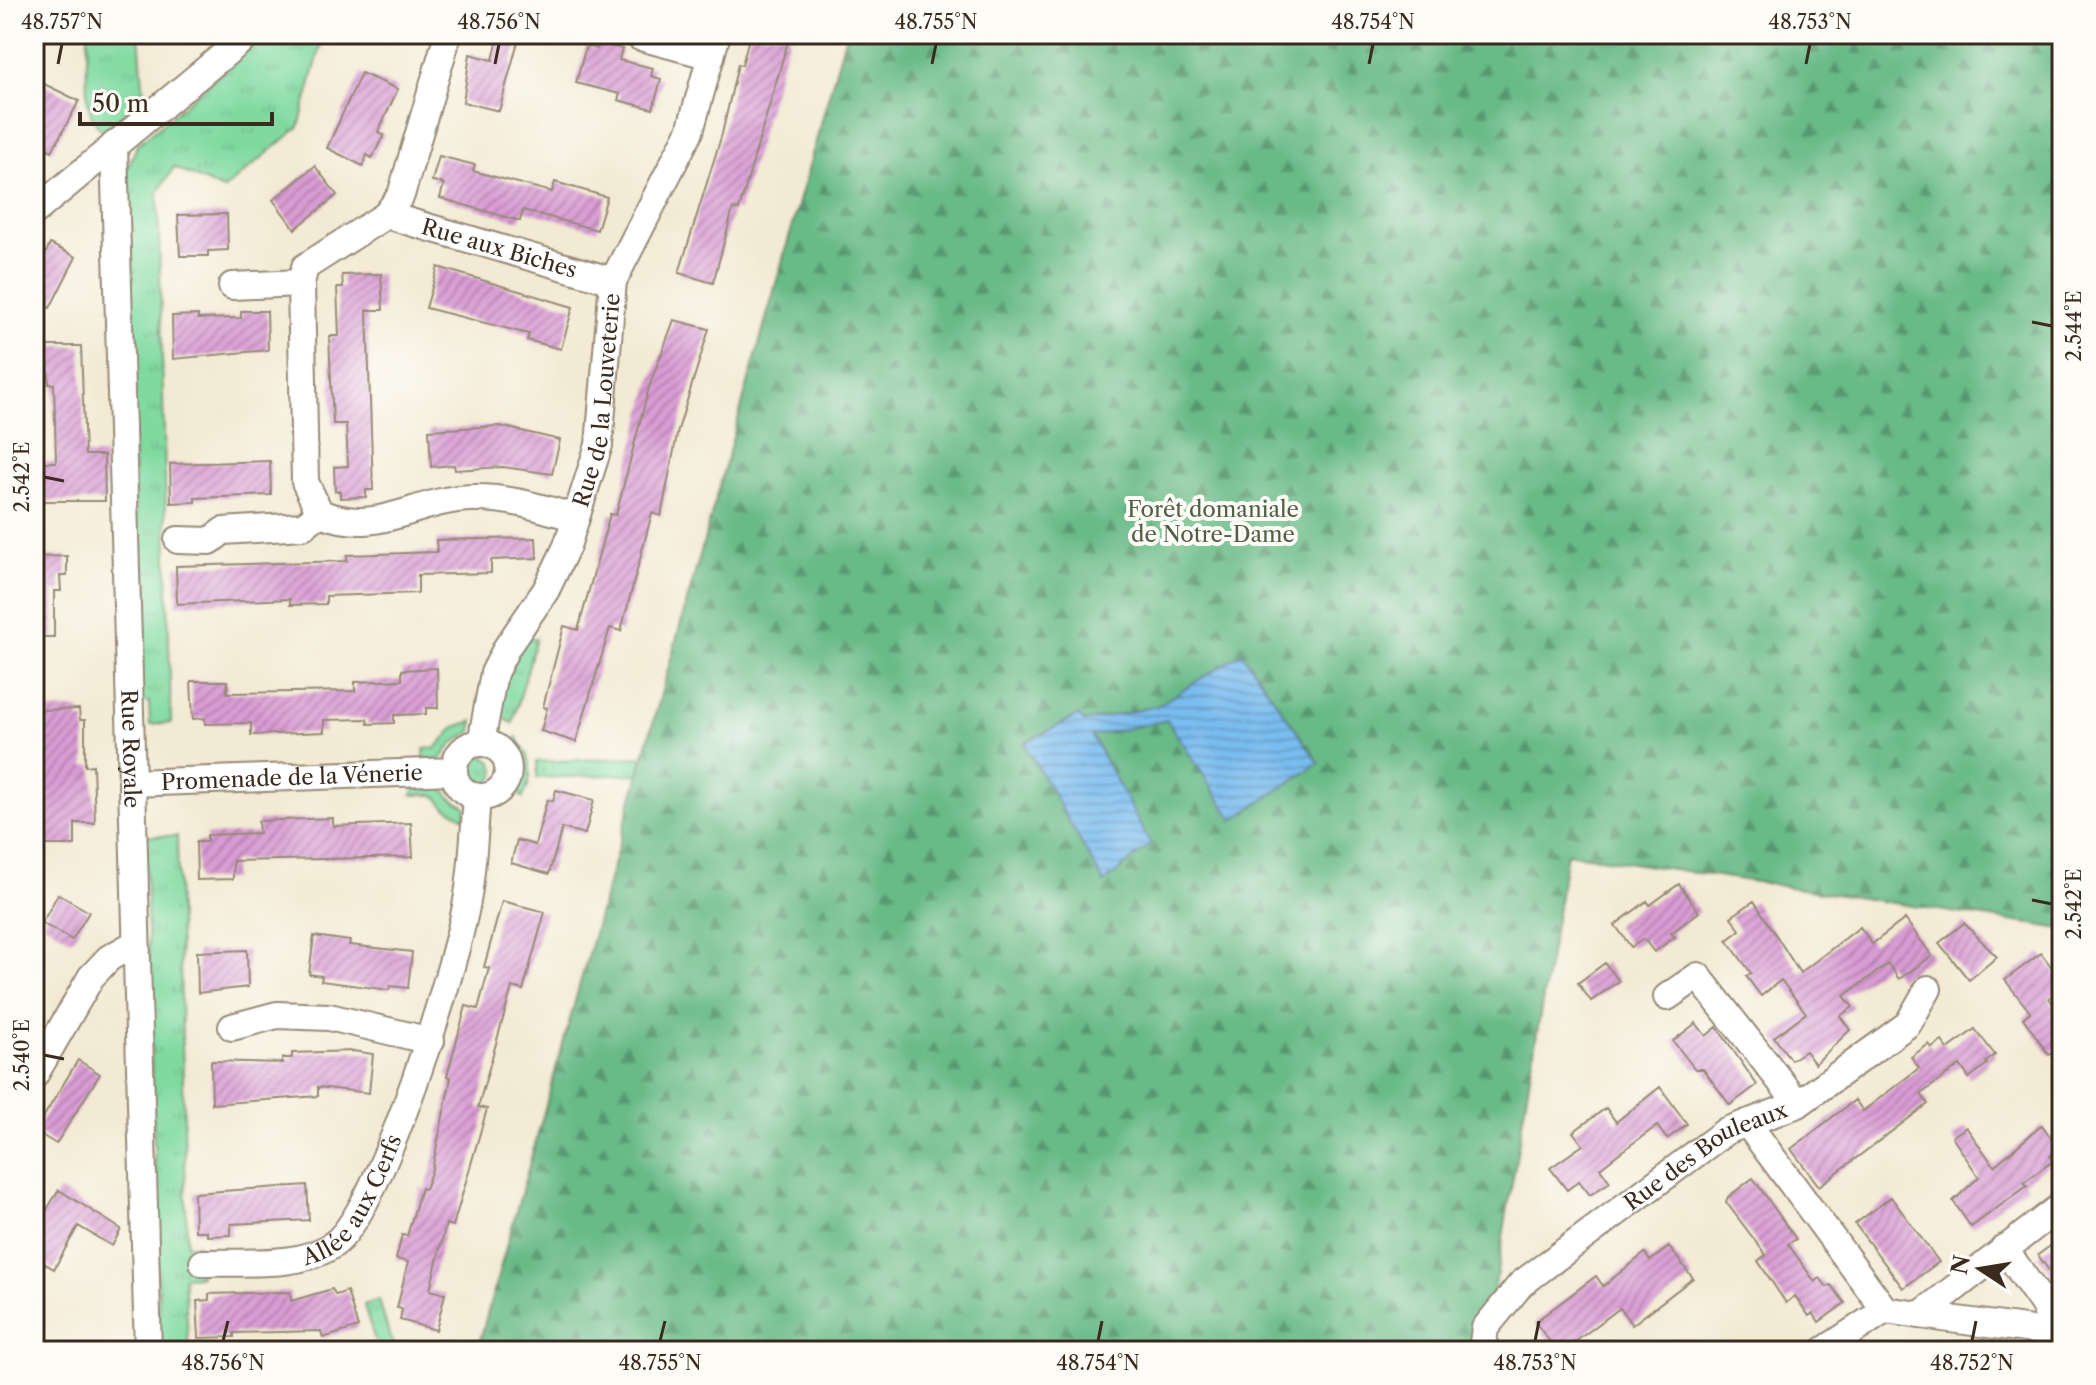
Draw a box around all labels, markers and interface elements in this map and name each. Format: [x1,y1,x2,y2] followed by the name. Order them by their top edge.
[21,10,103,34] text: 48.757°N
[457,10,541,34] text: 48.756°N
[894,10,978,34] text: 48.755°N
[1331,10,1415,34] text: 48.754°N
[1768,10,1852,34] text: 48.753°N
[80,76,272,126] scale bar
[92,89,149,118] text: 50 m
[418,213,580,284] street label: Rue aux Biches
[2062,291,2086,362] text: 2.544°E
[567,292,626,511] street label: Rue de la Louveterie
[10,441,34,513] text: 2.542°E
[1127,496,1299,548] park label: Forêt domaniale de Notre-Dame
[115,689,146,809] street label: Rue Royale
[160,759,423,796] street label: Promenade de la Vénerie
[2062,868,2086,940] text: 2.542°E
[10,1019,34,1091] text: 2.540°E
[1619,1096,1791,1216] street label: Rue des Bouleaux
[298,1131,408,1272] street label: Allée aux Cerfs
[1940,1229,2020,1309] north arrow
[1946,1253,1976,1277] text: N
[181,1351,265,1375] text: 48.756°N
[618,1351,702,1375] text: 48.755°N
[1056,1351,1140,1375] text: 48.754°N
[1493,1351,1577,1375] text: 48.753°N
[1930,1351,2014,1375] text: 48.752°N

